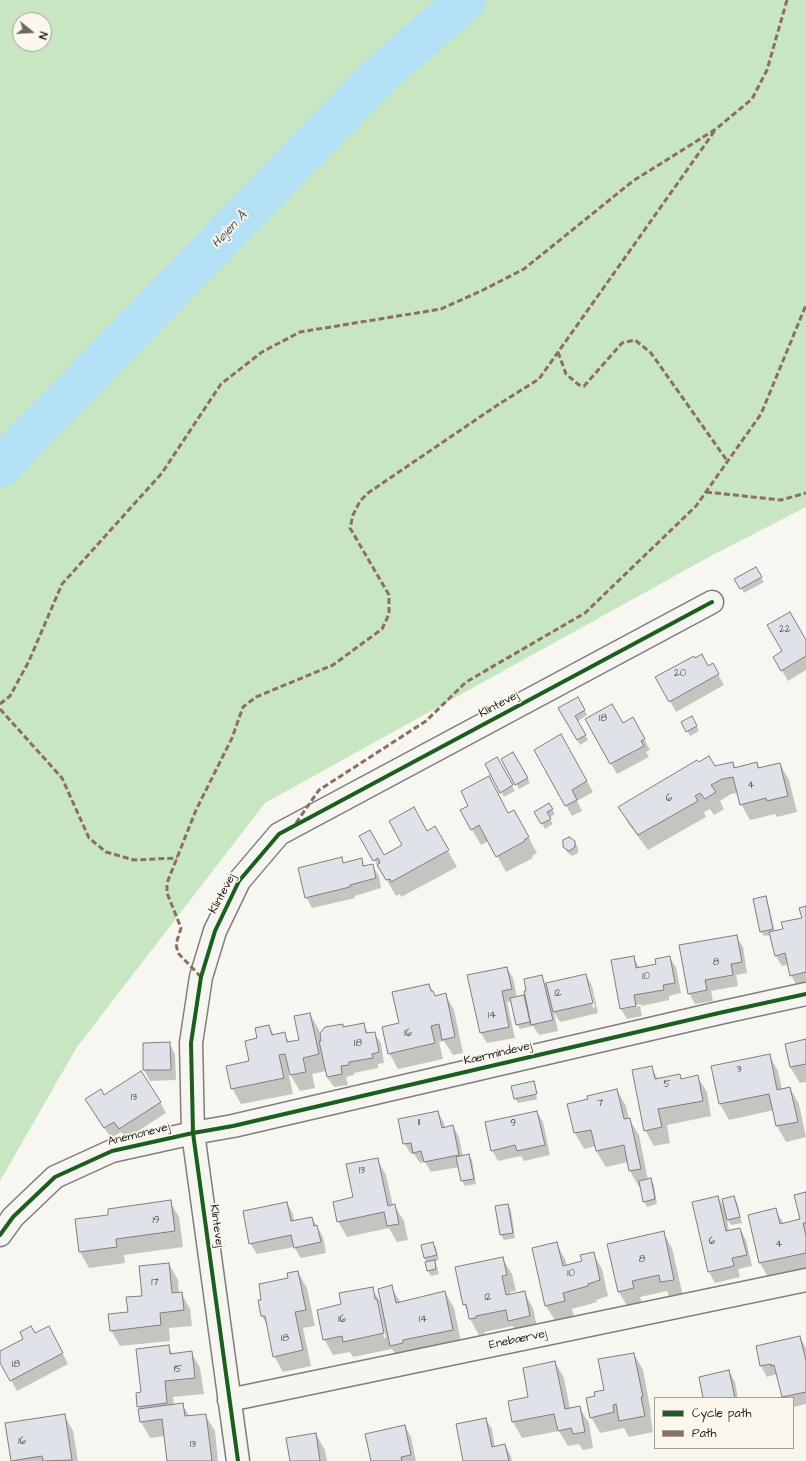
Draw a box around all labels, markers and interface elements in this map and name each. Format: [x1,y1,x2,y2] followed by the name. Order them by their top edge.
[12,12,52,52] north arrow
[35,30,51,41] text: N
[209,209,251,251] water label: Højen Å
[779,624,791,636] house number: 22
[674,668,686,680] house number: 20
[477,689,521,721] street label: Klintevej
[599,713,607,725] house number: 18
[748,780,754,792] house number: 4
[666,793,672,805] house number: 6
[207,872,239,916] street label: Klintevej
[713,957,719,969] house number: 8
[642,971,650,983] house number: 10
[554,988,562,1000] house number: 12
[488,1010,496,1022] house number: 14
[404,1028,412,1040] house number: 16
[354,1038,362,1050] house number: 18
[462,1039,534,1069] street label: Kærmindevej
[736,1064,742,1076] house number: 3
[663,1079,671,1091] house number: 5
[131,1092,137,1104] house number: 13
[597,1098,603,1110] house number: 7
[418,1117,420,1129] house number: 11
[510,1118,516,1130] house number: 9
[106,1120,172,1150] street label: Anemonevej
[359,1165,365,1177] house number: 13
[206,1204,226,1248] street label: Klintevej
[153,1215,159,1227] house number: 19
[709,1236,715,1248] house number: 6
[776,1239,782,1251] house number: 4
[639,1254,645,1266] house number: 8
[567,1268,575,1280] house number: 10
[151,1277,159,1289] house number: 17
[484,1292,492,1304] house number: 12
[338,1314,346,1326] house number: 16
[419,1314,427,1326] house number: 14
[488,1327,548,1353] street label: Enebærvej
[281,1333,289,1345] house number: 18
[12,1359,20,1371] house number: 18
[174,1364,182,1376] house number: 15
[654,1397,794,1449] legend
[692,1405,751,1422] text: Cycle path
[692,1425,717,1442] text: Path
[18,1436,26,1448] house number: 16
[190,1439,196,1451] house number: 13

